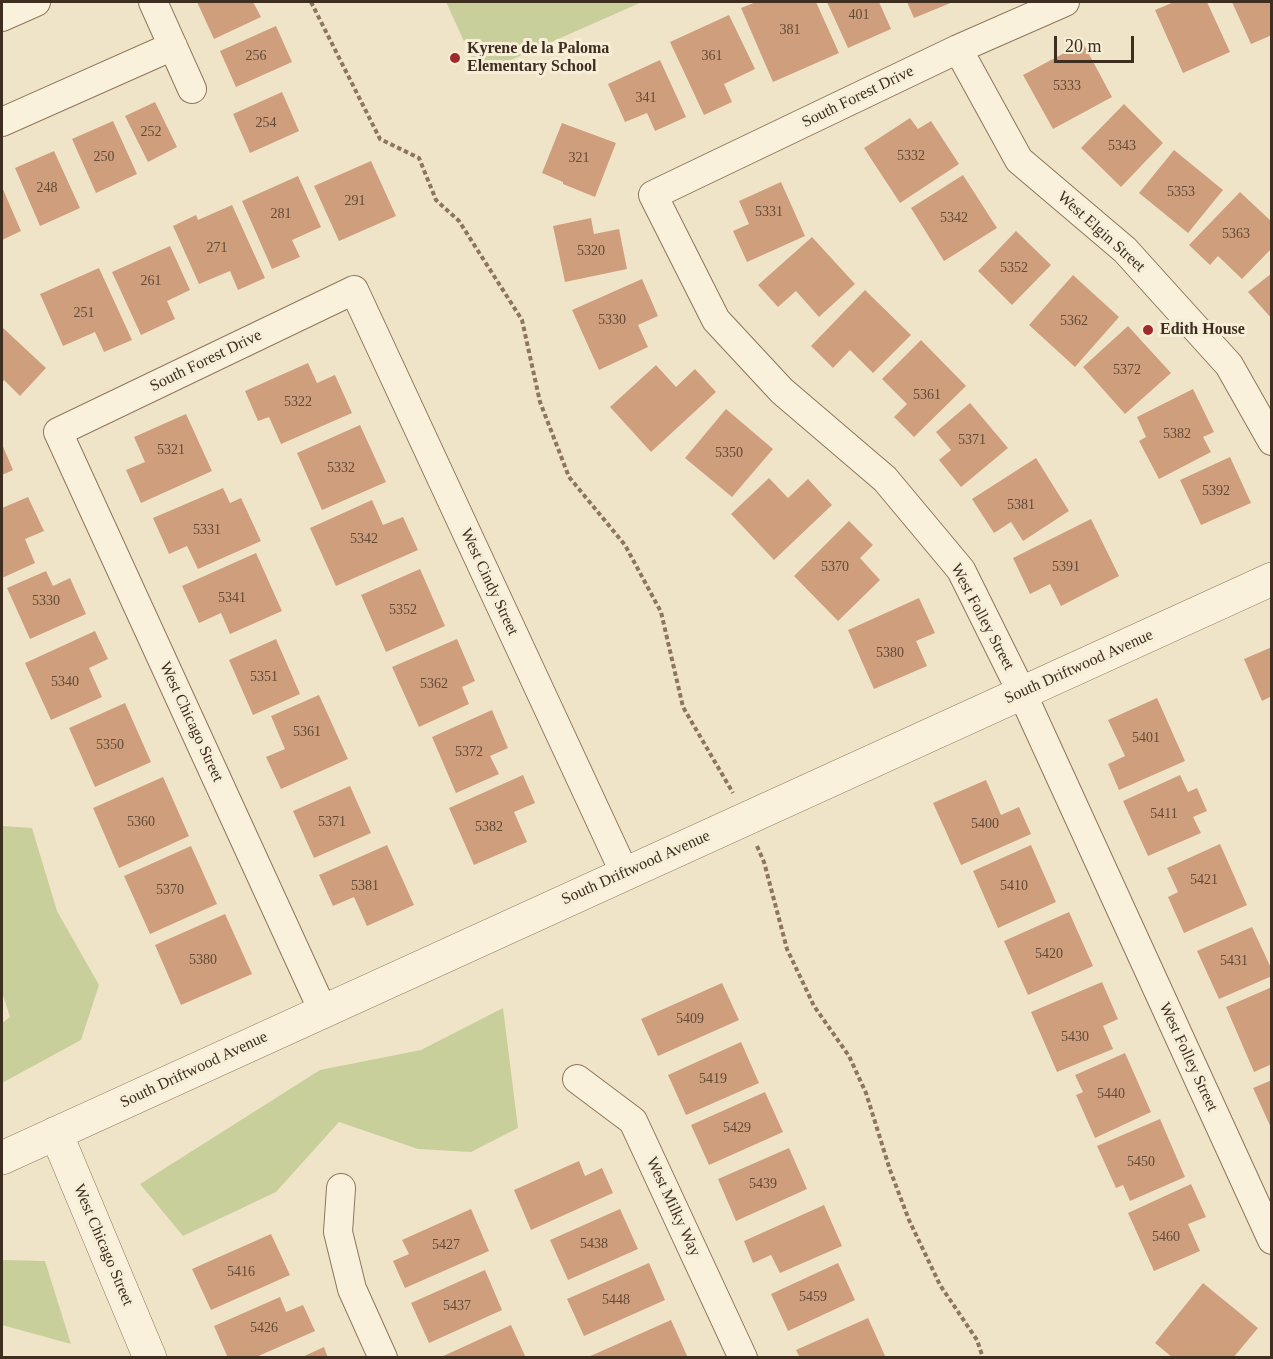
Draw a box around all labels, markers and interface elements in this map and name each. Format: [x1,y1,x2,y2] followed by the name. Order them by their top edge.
[848,7,870,23] house number: 401
[780,22,800,38] house number: 381
[1057,24,1136,62] scale bar
[1065,36,1102,56] text: 20 m
[467,39,609,77] place label: Kyrene de la Paloma Elementary School
[246,48,266,64] house number: 256
[702,48,722,64] house number: 361
[448,51,462,65] marker: Kyrene de la Paloma Elementary School
[799,62,917,132] street label: South Forest Drive
[1053,78,1081,94] house number: 5333
[636,90,656,106] house number: 341
[256,115,276,131] house number: 254
[140,124,162,140] house number: 252
[1108,138,1136,154] house number: 5343
[897,148,925,164] house number: 5332
[94,149,114,165] house number: 250
[568,150,590,166] house number: 321
[36,180,57,196] house number: 248
[1167,184,1195,200] house number: 5353
[1053,188,1149,276] street label: West Elgin Street
[344,193,366,209] house number: 291
[755,204,783,220] house number: 5331
[270,206,292,222] house number: 281
[940,210,968,226] house number: 5342
[1222,226,1250,242] house number: 5363
[206,240,228,256] house number: 271
[577,243,605,259] house number: 5320
[1000,260,1028,276] house number: 5352
[140,273,162,289] house number: 261
[74,305,94,321] house number: 251
[598,312,626,328] house number: 5330
[1060,313,1088,329] house number: 5362
[1160,320,1245,340] place label: Edith House
[1141,323,1155,337] marker: Edith House
[147,326,265,396] street label: South Forest Drive
[1113,362,1141,378] house number: 5372
[913,387,941,403] house number: 5361
[284,394,312,410] house number: 5322
[1163,426,1191,442] house number: 5382
[958,432,986,448] house number: 5371
[157,442,185,458] house number: 5321
[715,445,743,461] house number: 5350
[327,460,355,476] house number: 5332
[1202,483,1230,499] house number: 5392
[1007,497,1035,513] house number: 5381
[193,522,221,538] house number: 5331
[456,525,522,639] street label: West Cindy Street
[350,531,378,547] house number: 5342
[821,559,849,575] house number: 5370
[1052,559,1080,575] house number: 5391
[946,560,1018,674] street label: West Folley Street
[218,590,246,606] house number: 5341
[32,593,60,609] house number: 5330
[389,602,417,618] house number: 5352
[1002,626,1156,708] street label: South Driftwood Avenue
[876,645,904,661] house number: 5380
[155,659,227,785] street label: West Chicago Street
[250,669,278,685] house number: 5351
[51,674,79,690] house number: 5340
[420,676,448,692] house number: 5362
[293,724,321,740] house number: 5361
[1132,730,1160,746] house number: 5401
[96,737,124,753] house number: 5350
[455,744,483,760] house number: 5372
[1150,806,1178,822] house number: 5411
[127,814,155,830] house number: 5360
[318,814,346,830] house number: 5371
[971,816,999,832] house number: 5400
[475,819,503,835] house number: 5382
[559,827,713,909] street label: South Driftwood Avenue
[1190,872,1218,888] house number: 5421
[351,878,379,894] house number: 5381
[1000,878,1028,894] house number: 5410
[156,882,184,898] house number: 5370
[1035,946,1063,962] house number: 5420
[189,952,217,968] house number: 5380
[1220,953,1248,969] house number: 5431
[1154,1000,1222,1114] street label: West Folley Street
[676,1011,704,1027] house number: 5409
[117,1027,271,1113] street label: South Driftwood Avenue
[1061,1029,1089,1045] house number: 5430
[699,1071,727,1087] house number: 5419
[1097,1086,1125,1102] house number: 5440
[723,1120,751,1136] house number: 5429
[642,1154,704,1260] street label: West Milky Way
[1127,1154,1155,1170] house number: 5450
[749,1176,777,1192] house number: 5439
[69,1181,137,1309] street label: West Chicago Street
[1152,1229,1180,1245] house number: 5460
[580,1236,608,1252] house number: 5438
[432,1237,460,1253] house number: 5427
[227,1264,255,1280] house number: 5416
[799,1289,827,1305] house number: 5459
[602,1292,630,1308] house number: 5448
[443,1298,471,1314] house number: 5437
[250,1320,278,1336] house number: 5426

